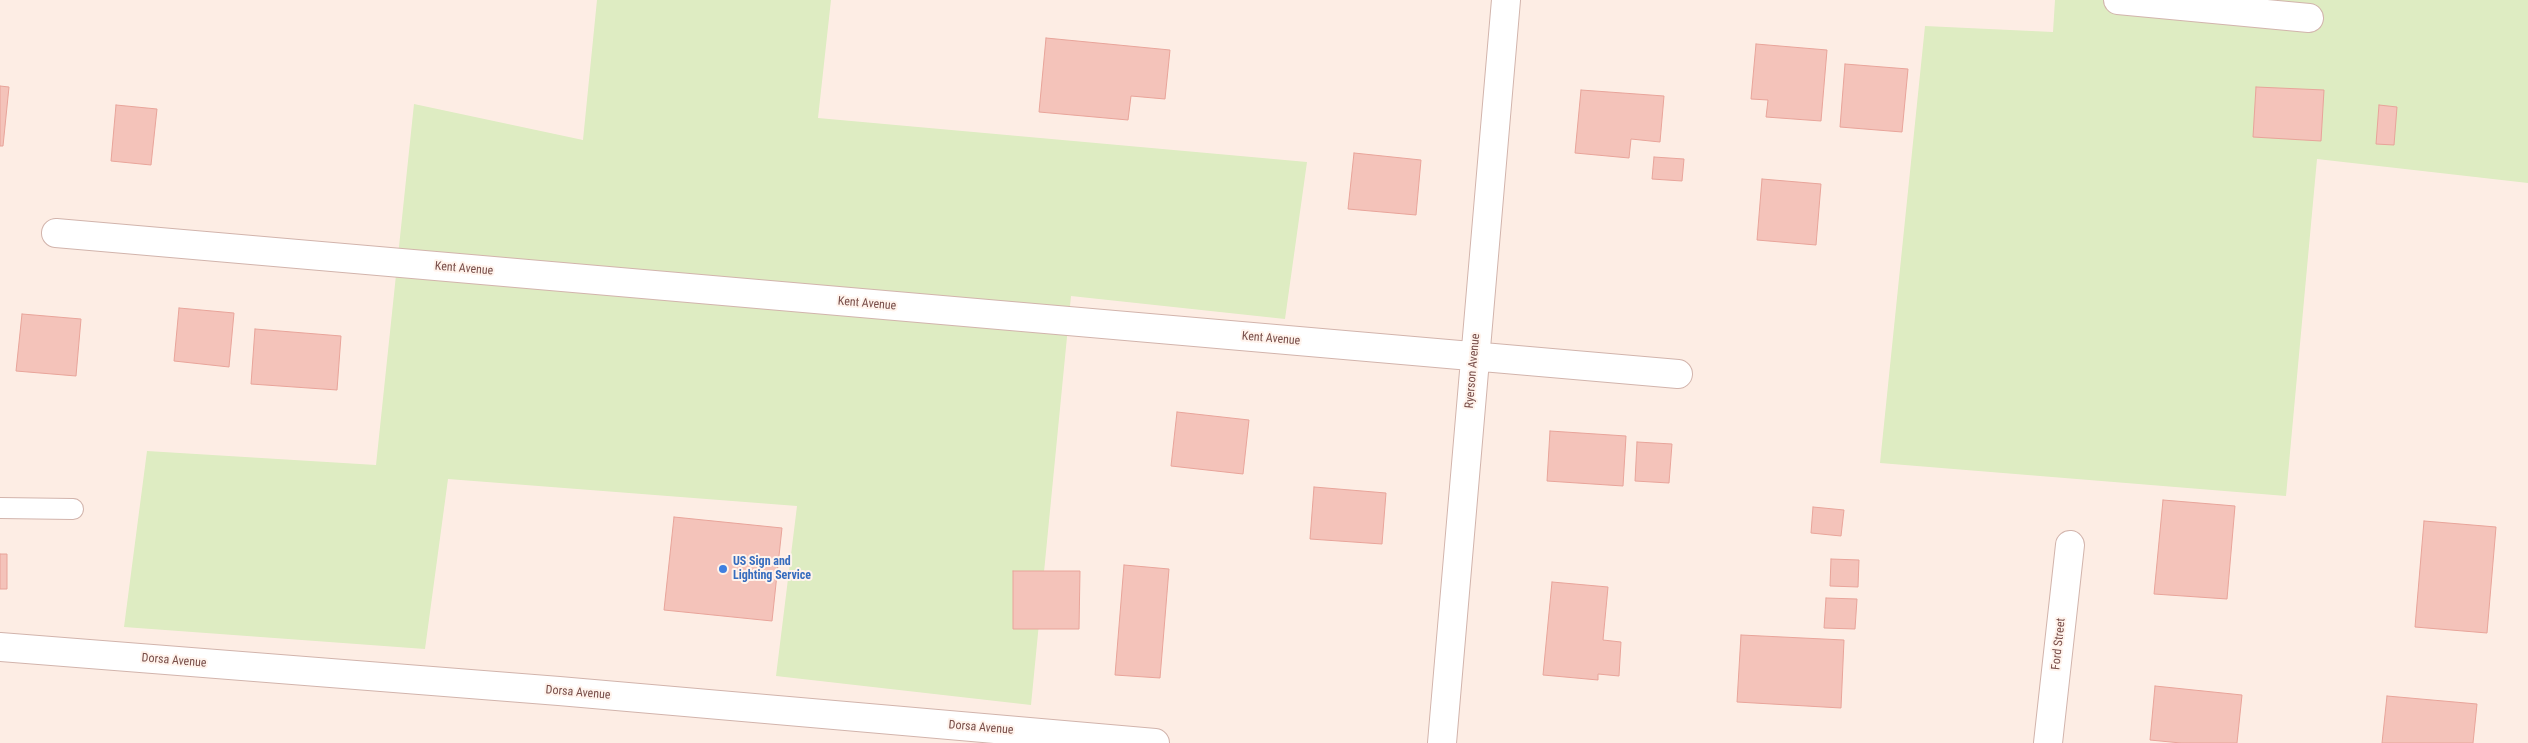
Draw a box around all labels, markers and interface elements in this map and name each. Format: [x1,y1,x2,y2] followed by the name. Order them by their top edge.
[434,259,494,279] street label: Kent Avenue
[837,294,897,314] street label: Kent Avenue
[1241,329,1301,349] street label: Kent Avenue
[1463,333,1483,409] street label: Ryerson Avenue
[733,555,811,583] place label: US Sign and Lighting Service
[717,563,729,575] marker: US Sign and Lighting Service
[2049,617,2069,671] street label: Ford Street
[141,651,207,671] street label: Dorsa Avenue
[545,683,611,703] street label: Dorsa Avenue
[948,718,1014,738] street label: Dorsa Avenue

